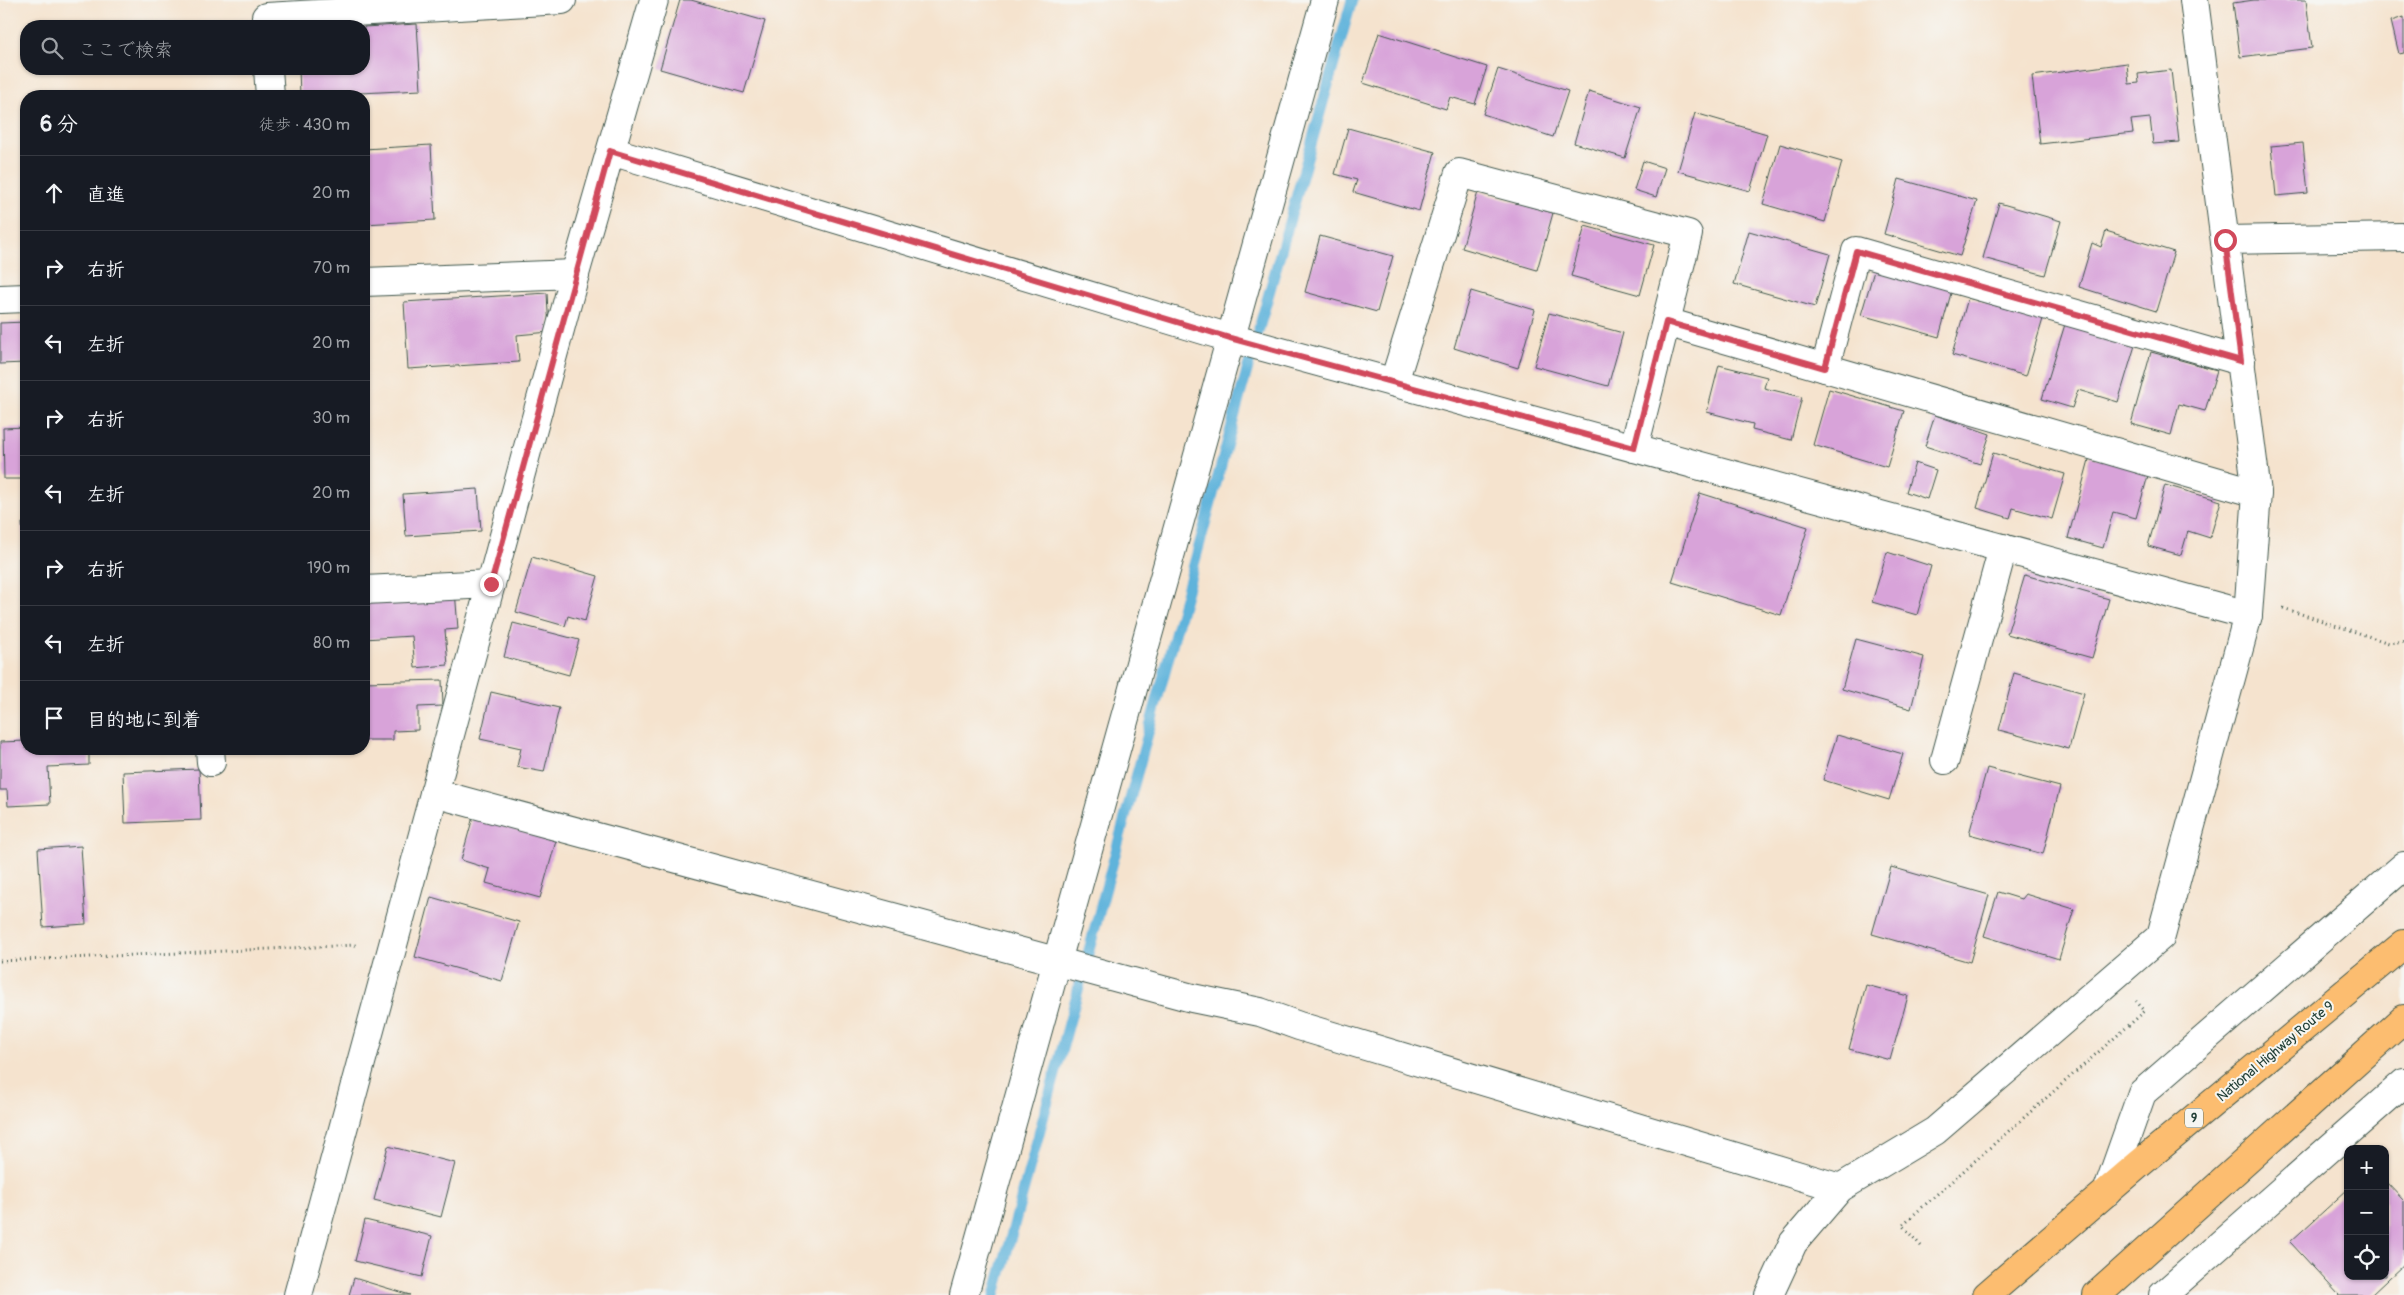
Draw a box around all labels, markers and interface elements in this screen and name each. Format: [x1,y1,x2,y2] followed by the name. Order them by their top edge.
[20,20,370,75] search box
[38,34,66,62] icon: search
[78,38,173,62] text: ここで検索
[40,111,78,138] text: 6 分
[259,115,350,135] text: 徒歩 · 430 m
[40,179,68,207] icon: ahead
[87,183,125,207] text: 直進
[312,183,350,203] text: 20 m
[2214,229,2237,252] route start
[40,254,68,282] icon: right
[87,258,125,282] text: 右折
[313,258,350,278] text: 70 m
[40,329,68,357] icon: left
[87,333,125,357] text: 左折
[312,333,350,353] text: 20 m
[40,404,68,432] icon: right
[87,408,125,432] text: 右折
[312,408,350,428] text: 30 m
[40,479,68,507] icon: left
[87,483,125,507] text: 左折
[312,483,350,503] text: 20 m
[40,554,68,582] icon: right
[87,558,125,582] text: 右折
[307,558,350,578] text: 190 m
[480,573,503,596] route end
[40,629,68,657] icon: left
[87,633,125,657] text: 左折
[313,633,350,653] text: 80 m
[40,704,68,732] icon: arrive
[87,708,201,732] text: 目的地に到着
[2213,997,2337,1105] street label: National Highway Route 9
[2185,1108,2203,1128] road number: 9
[2344,1145,2389,1280] map controls
[2344,1145,2389,1190] button: +
[2344,1190,2389,1235] button: −
[2344,1235,2389,1280] button: locate

